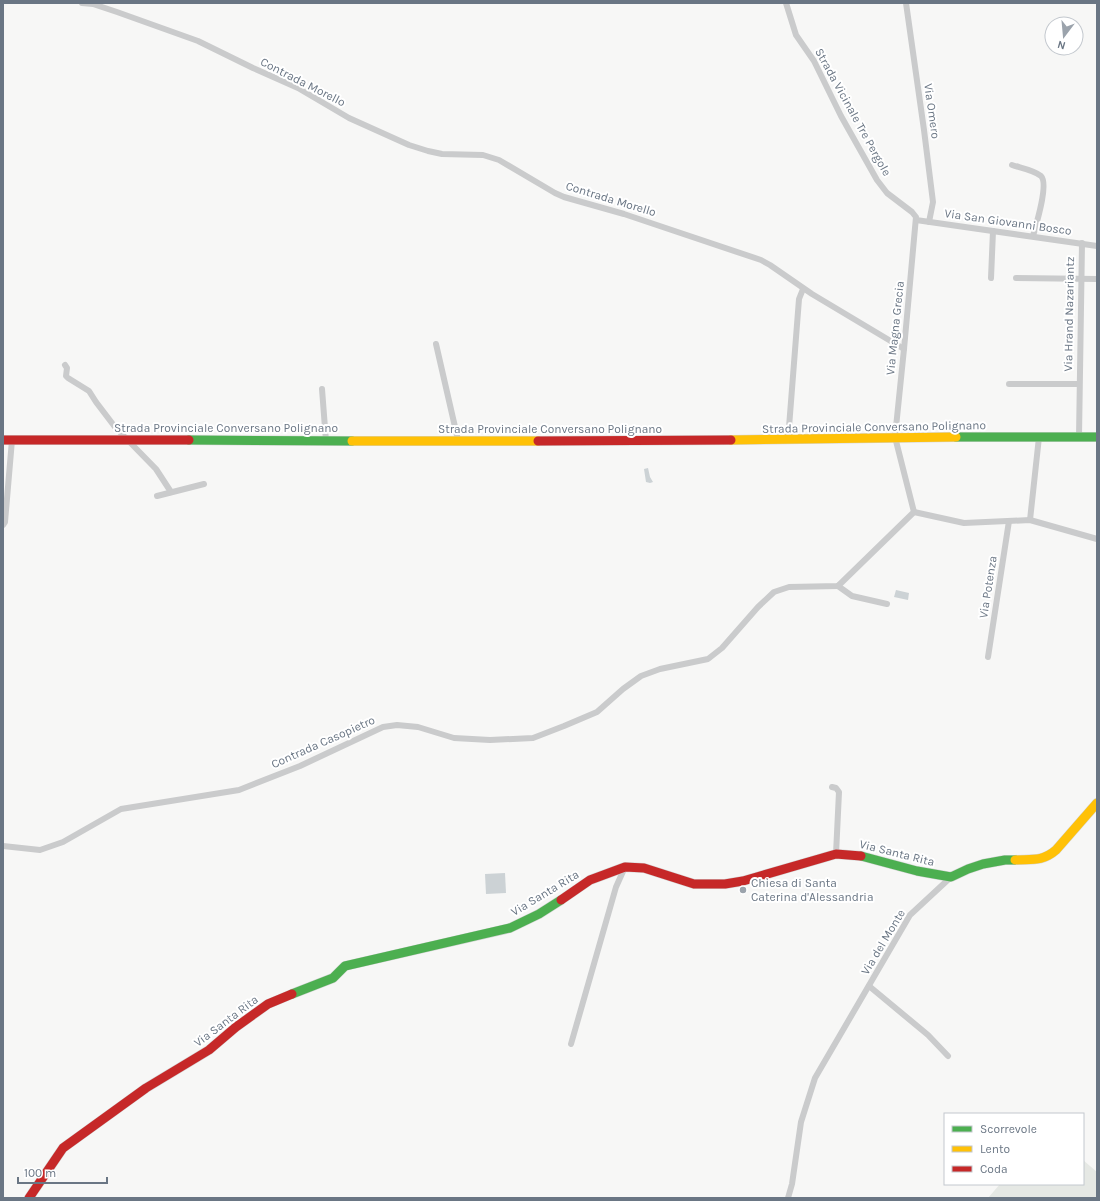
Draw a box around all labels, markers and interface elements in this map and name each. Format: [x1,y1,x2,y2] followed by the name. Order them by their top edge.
[1044,16,1084,56] north arrow
[1056,38,1067,52] text: N
[812,46,894,178] street label: Strada Vicinale Tre Pergole
[258,54,348,110] street label: Contrada Morello
[921,82,943,140] street label: Via Omero
[564,179,658,219] street label: Contrada Morello
[944,206,1072,238] street label: Via San Giovanni Bosco
[1061,256,1077,372] street label: Via Hrand Nazariantz
[883,280,907,376] street label: Via Magna Grecia
[762,418,986,436] street label: Strada Provinciale Conversano Polignano
[114,421,338,435] street label: Strada Provinciale Conversano Polignano
[438,422,662,436] street label: Strada Provinciale Conversano Polignano
[976,555,1000,619] street label: Via Potenza
[269,713,377,771] street label: Contrada Casopietro
[858,837,936,869] street label: Via Santa Rita
[508,867,582,919] street label: Via Santa Rita
[751,876,874,904] place label: Chiesa di Santa Caterina d'Alessandria
[738,885,748,895] marker: Chiesa di Santa Caterina d'Alessandria
[858,907,908,977] street label: Via del Monte
[191,992,261,1050] street label: Via Santa Rita
[944,1113,1084,1185] legend
[980,1122,1037,1136] text: Scorrevole
[980,1142,1010,1156] text: Lento
[18,1159,107,1185] scale bar
[980,1162,1008,1176] text: Coda
[24,1166,56,1180] text: 100 m

